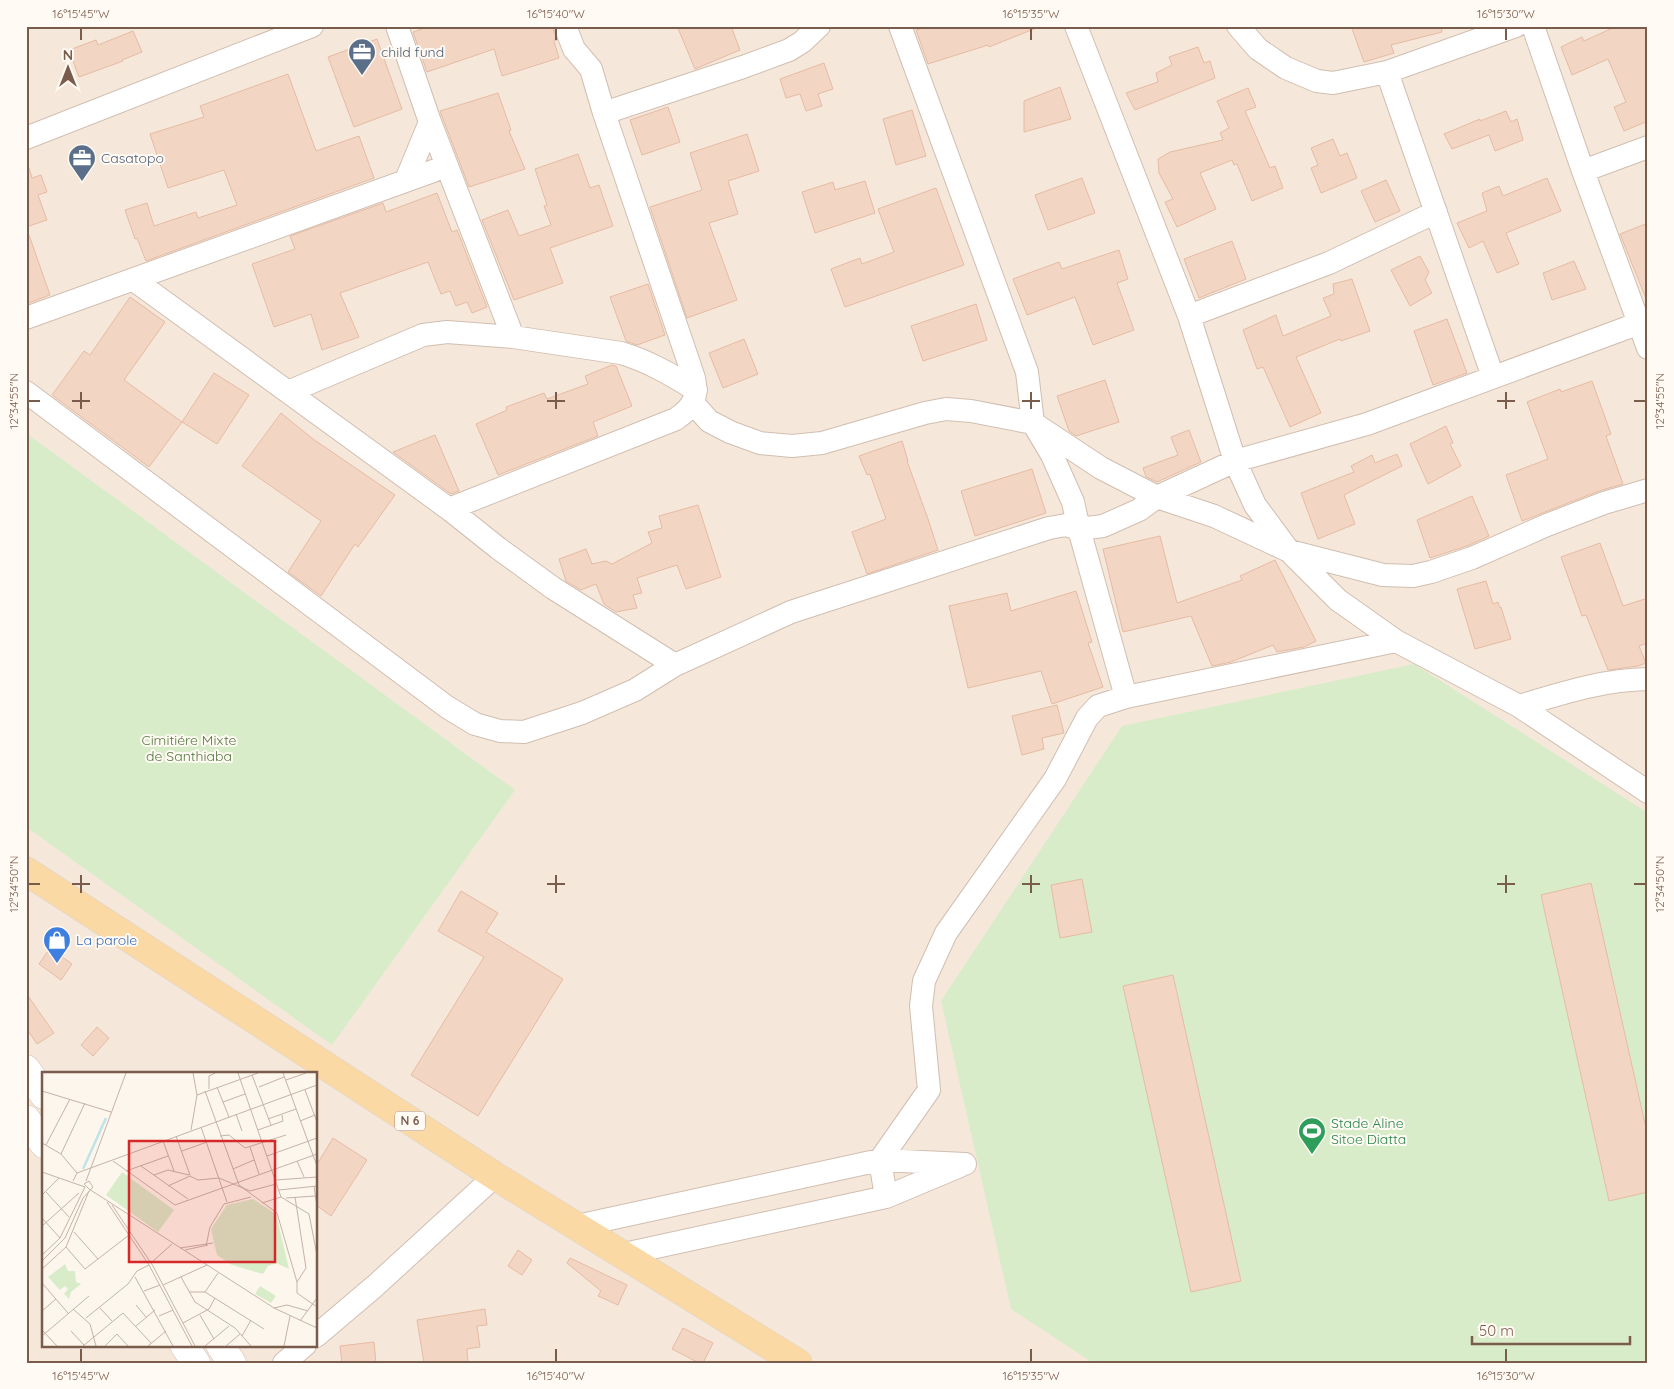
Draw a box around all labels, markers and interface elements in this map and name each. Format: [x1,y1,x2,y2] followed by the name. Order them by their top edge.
[52,6,110,21] text: 16°15'45"W
[527,6,585,21] text: 16°15'40"W
[1002,6,1060,21] text: 16°15'35"W
[1477,6,1535,21] text: 16°15'30"W
[347,37,377,76] office icon: child fund
[42,42,92,92] north arrow
[381,43,444,61] place label: child fund
[63,46,73,64] text: N
[67,143,97,182] office icon: Casatopo
[101,149,164,167] place label: Casatopo
[6,373,21,429] text: 12°34'55"N
[1652,373,1667,429] text: 12°34'55"N
[141,731,237,765] park label: Cimitiére Mixte de Santhiaba
[6,855,21,913] text: 12°34'50"N
[1652,855,1667,913] text: 12°34'50"N
[42,925,72,964] shop icon: La parole
[76,931,137,949] place label: La parole
[42,1072,318,1346] inset map
[395,1112,425,1130] road number: N 6
[1331,1114,1406,1148] place label: Stade Aline Sitoe Diatta
[1297,1116,1327,1155] sports icon: Stade Aline Sitoe Diatta
[1472,1314,1629,1346] scale bar
[1479,1321,1514,1340] text: 50 m
[52,1368,110,1383] text: 16°15'45"W
[527,1368,585,1383] text: 16°15'40"W
[1002,1368,1060,1383] text: 16°15'35"W
[1477,1368,1535,1383] text: 16°15'30"W

